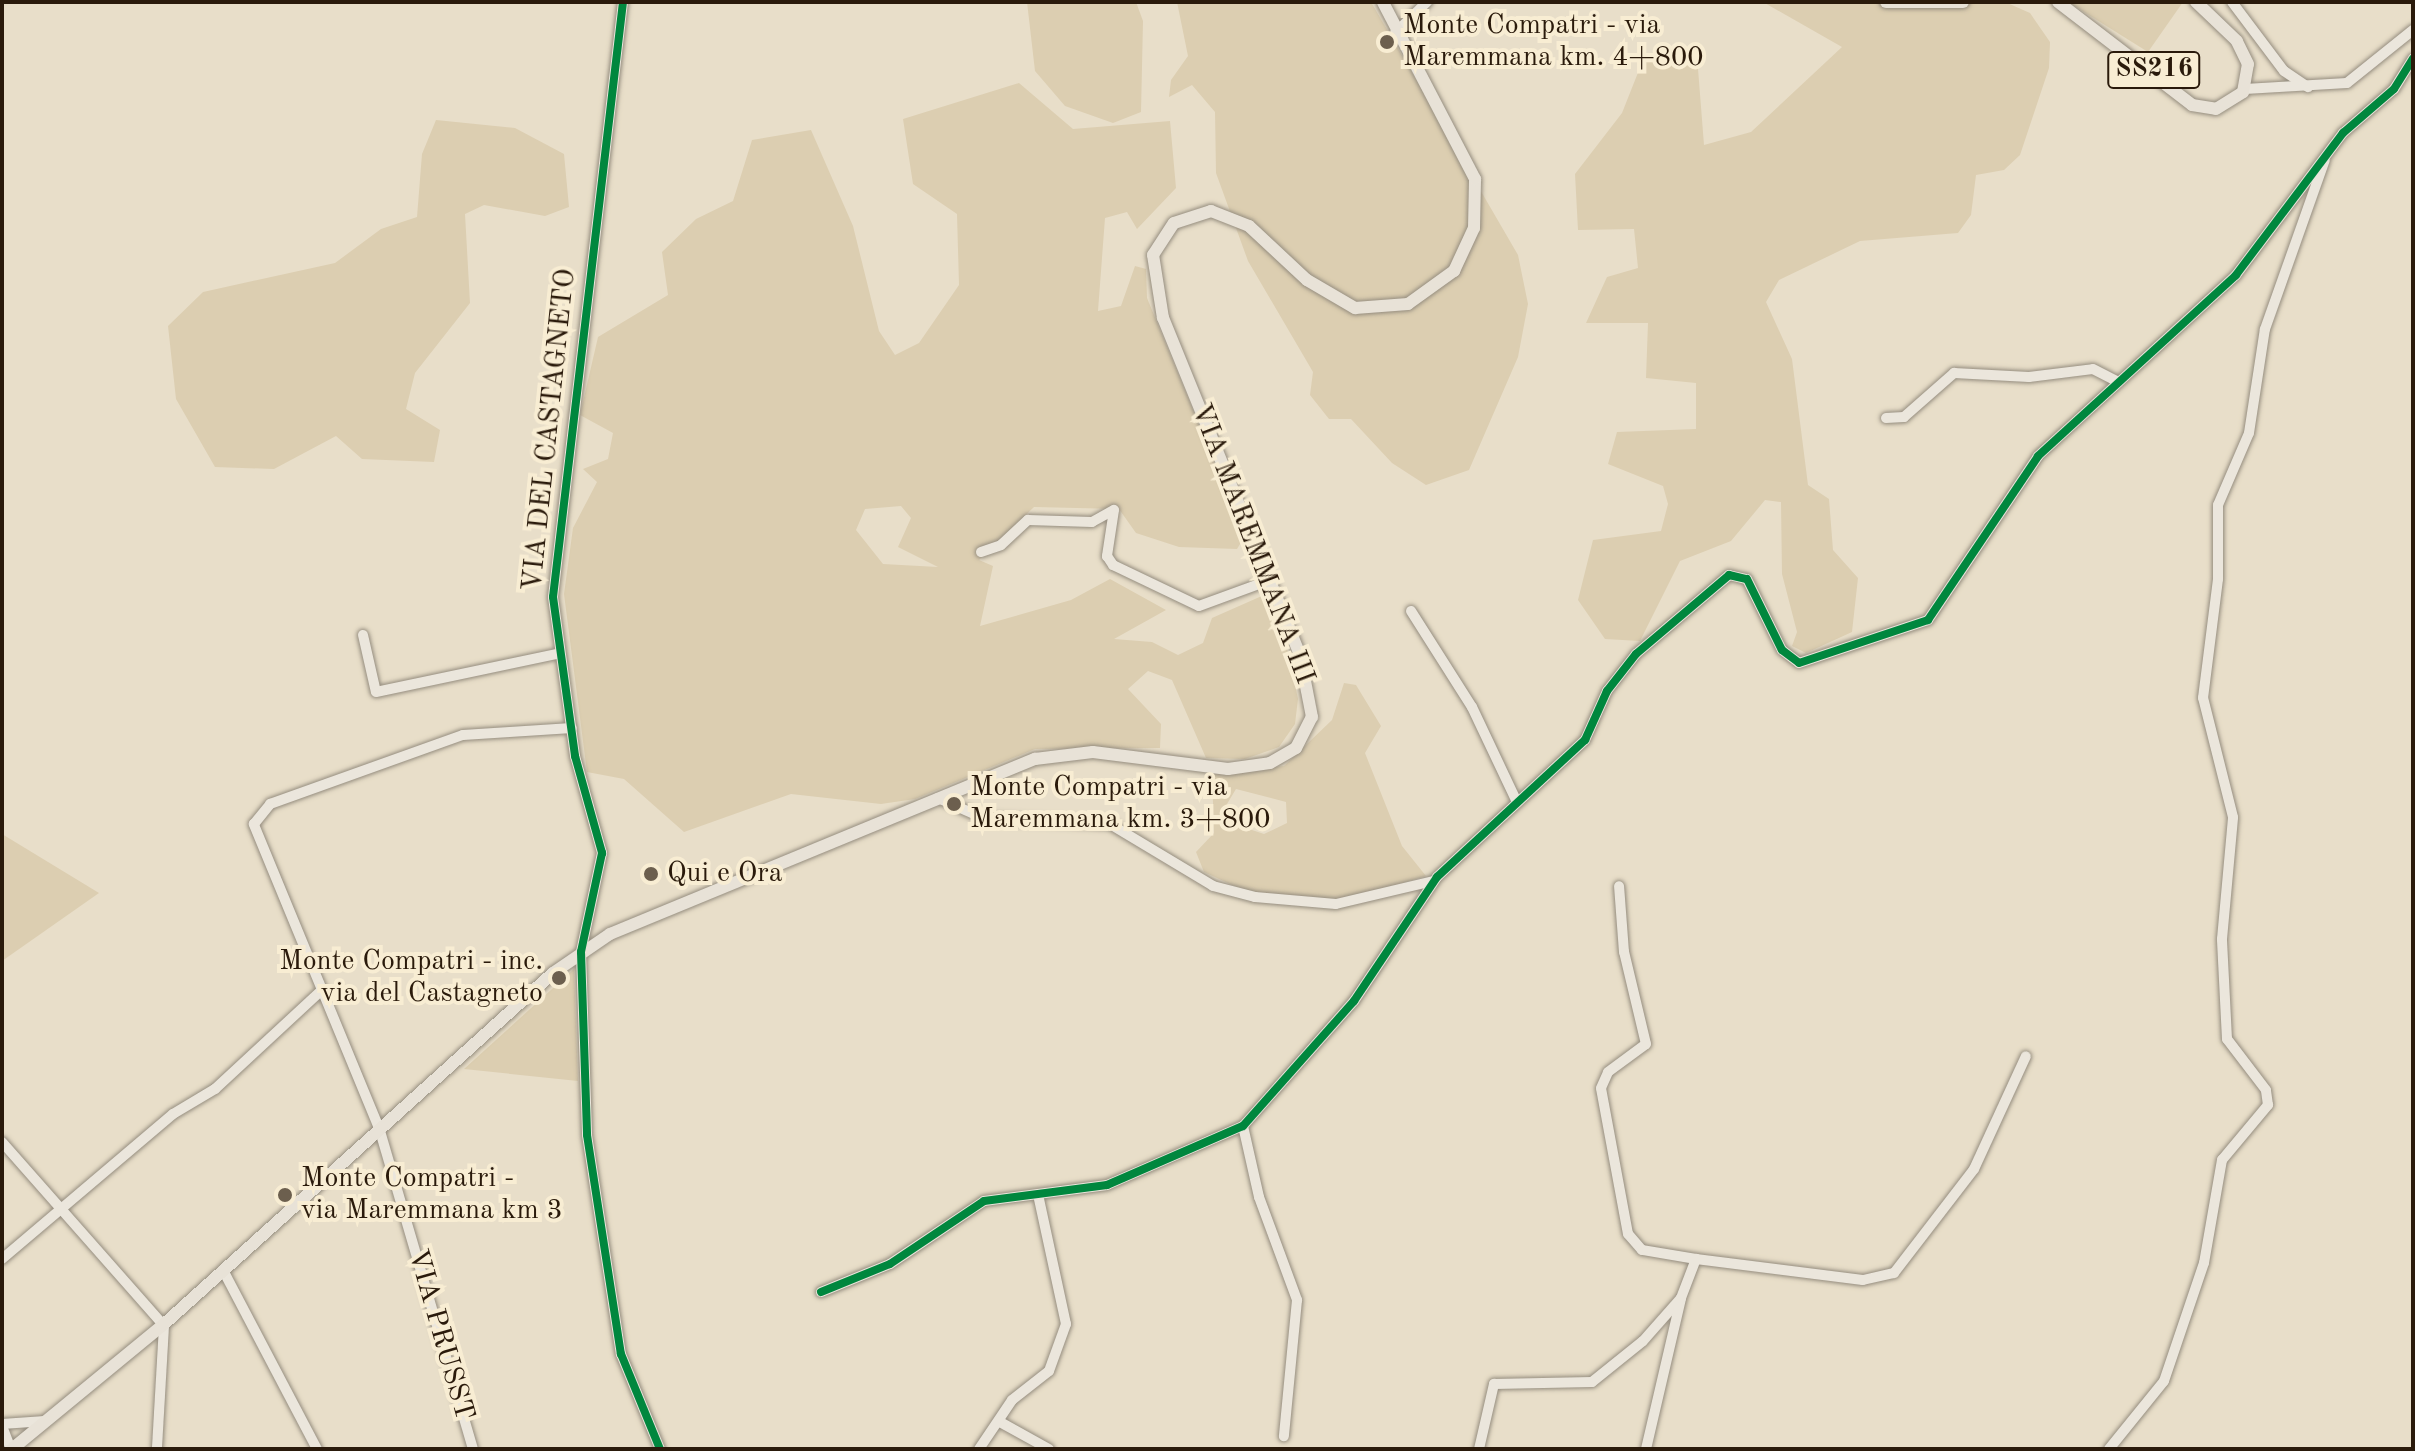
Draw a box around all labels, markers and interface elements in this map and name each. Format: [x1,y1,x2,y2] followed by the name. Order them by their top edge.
[1403,9,1703,75] place label: Monte Compatri - via Maremmana km. 4+800
[1378,33,1396,51] marker: Monte Compatri - via Maremmana km. 4+800
[2106,48,2202,92] road number: SS216
[516,267,584,593] street label: VIA DEL CASTAGNETO
[1183,399,1321,689] street label: VIA MAREMMANA III
[970,771,1270,837] place label: Monte Compatri - via Maremmana km. 3+800
[945,795,963,813] marker: Monte Compatri - via Maremmana km. 3+800
[667,857,783,891] place label: Qui e Ora
[642,865,660,883] marker: Qui e Ora
[279,945,543,1011] place label: Monte Compatri - inc. via del Castagneto
[550,969,568,987] marker: Monte Compatri - inc. via del Castagneto
[301,1162,563,1228] place label: Monte Compatri - via Maremmana km 3
[276,1186,294,1204] marker: Monte Compatri - via Maremmana km 3
[400,1246,480,1424] street label: VIA PRUSST

